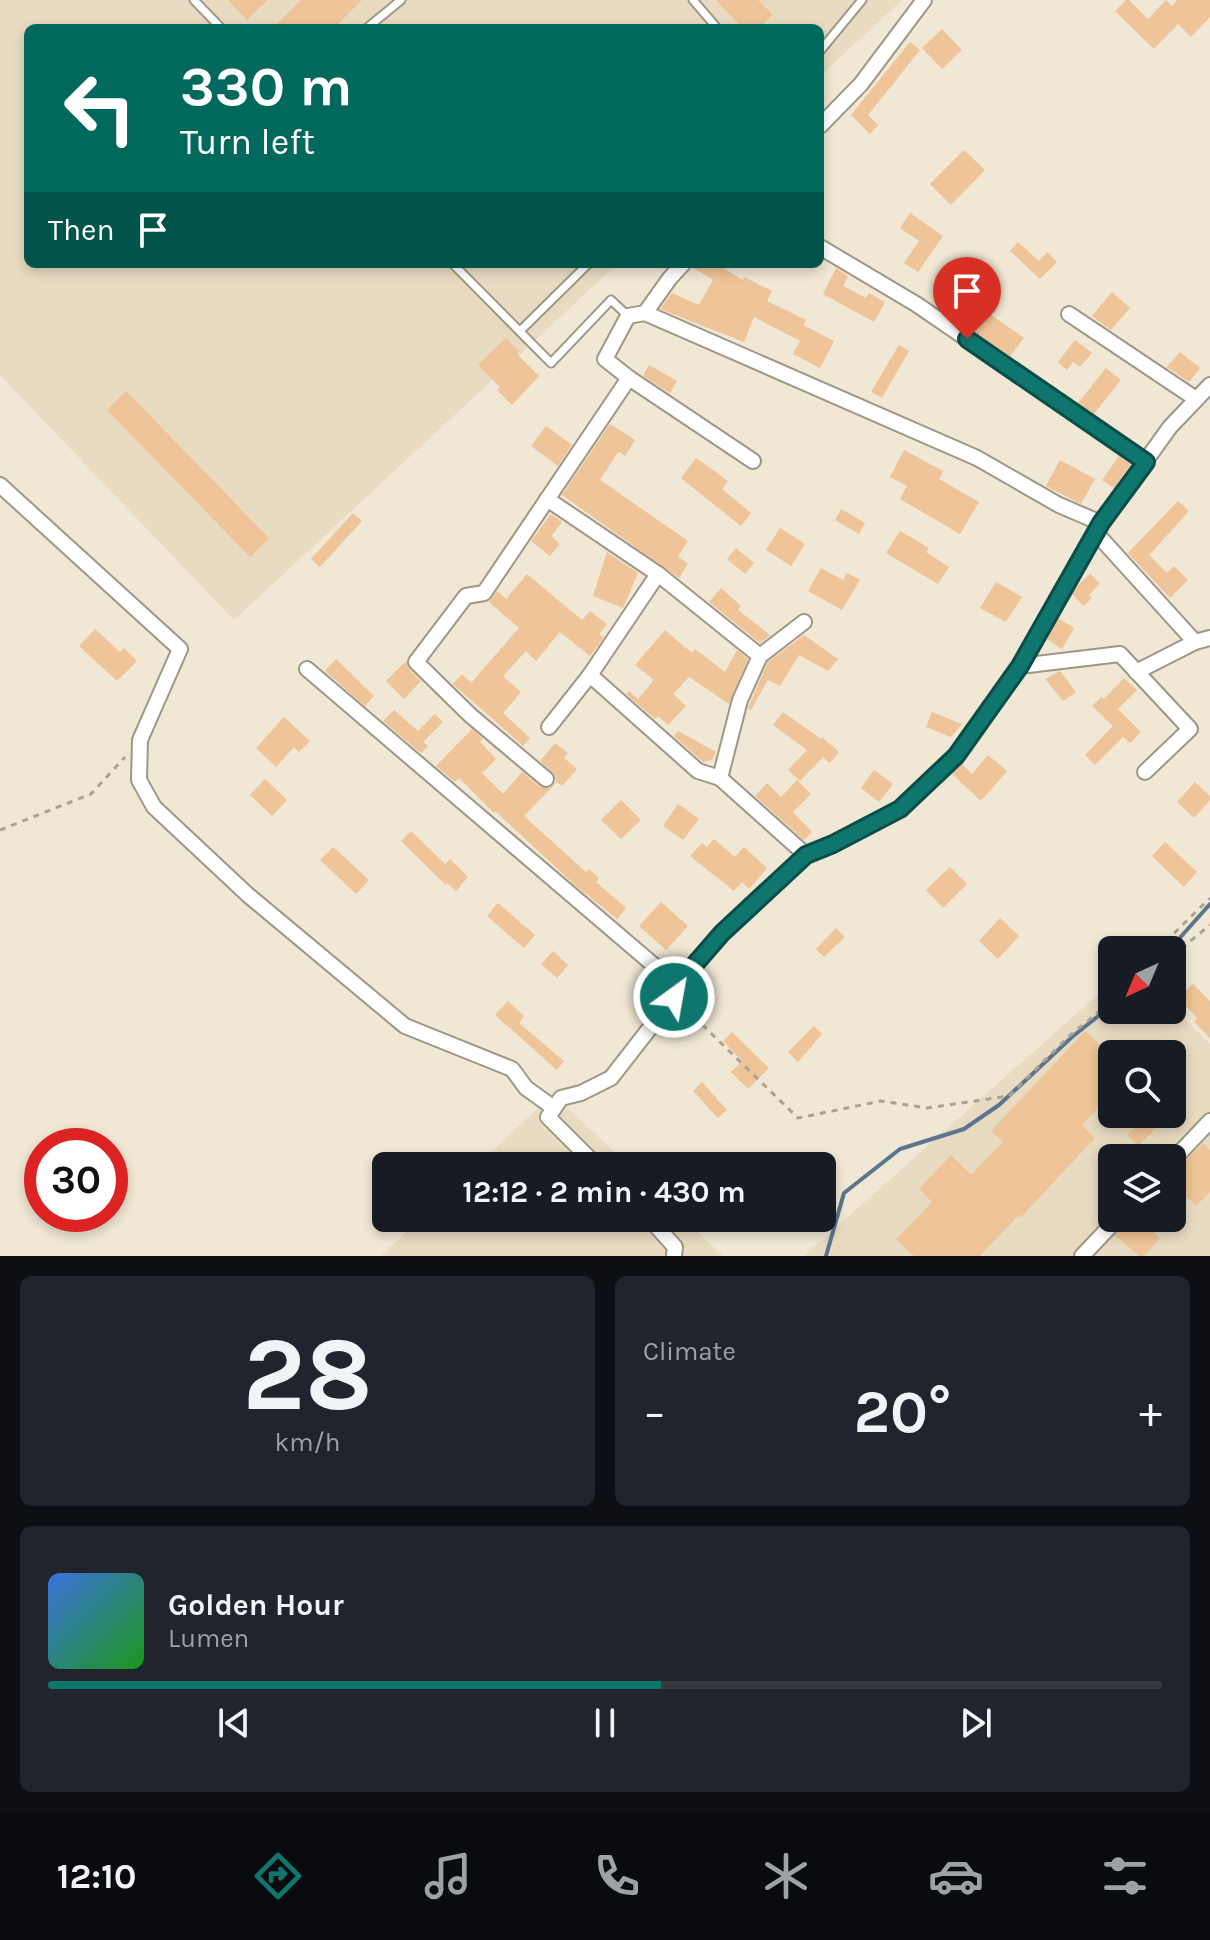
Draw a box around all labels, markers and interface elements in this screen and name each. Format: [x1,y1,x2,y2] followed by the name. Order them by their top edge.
[180,54,352,119] text: 330 m
[48,56,152,160] icon: left
[180,121,315,163] text: Turn left
[131,208,175,252] icon: arrive
[48,212,115,248] text: Then
[933,257,1001,339] pin
[945,269,989,313] icon: arrive
[1098,936,1186,1024] north arrow
[1098,936,1186,1232] map controls
[632,955,716,1039] position arrow
[1098,1040,1186,1128] button: search
[24,1128,128,1232] speed limit sign: 30
[1098,1144,1186,1232] button: layers
[462,1174,746,1210] text: 12:12 · 2 min · 430 m
[242,1314,373,1435] text: 28
[643,1336,736,1367] text: Climate
[854,1377,951,1447] text: 20°
[643,1387,666,1438] text: −
[1139,1387,1162,1438] text: +
[275,1427,340,1458] text: km/h
[168,1587,344,1623] text: Golden Hour
[168,1623,249,1654] text: Lumen
[212,1701,256,1745] icon: previous
[583,1701,627,1745] icon: pause
[954,1701,998,1745] icon: next
[250,1848,306,1904] icon: directions
[420,1848,476,1904] icon: music
[589,1848,645,1904] icon: phone
[758,1848,814,1904] icon: climate
[928,1848,984,1904] icon: car
[1097,1848,1153,1904] icon: filters
[57,1855,137,1897] text: 12:10

